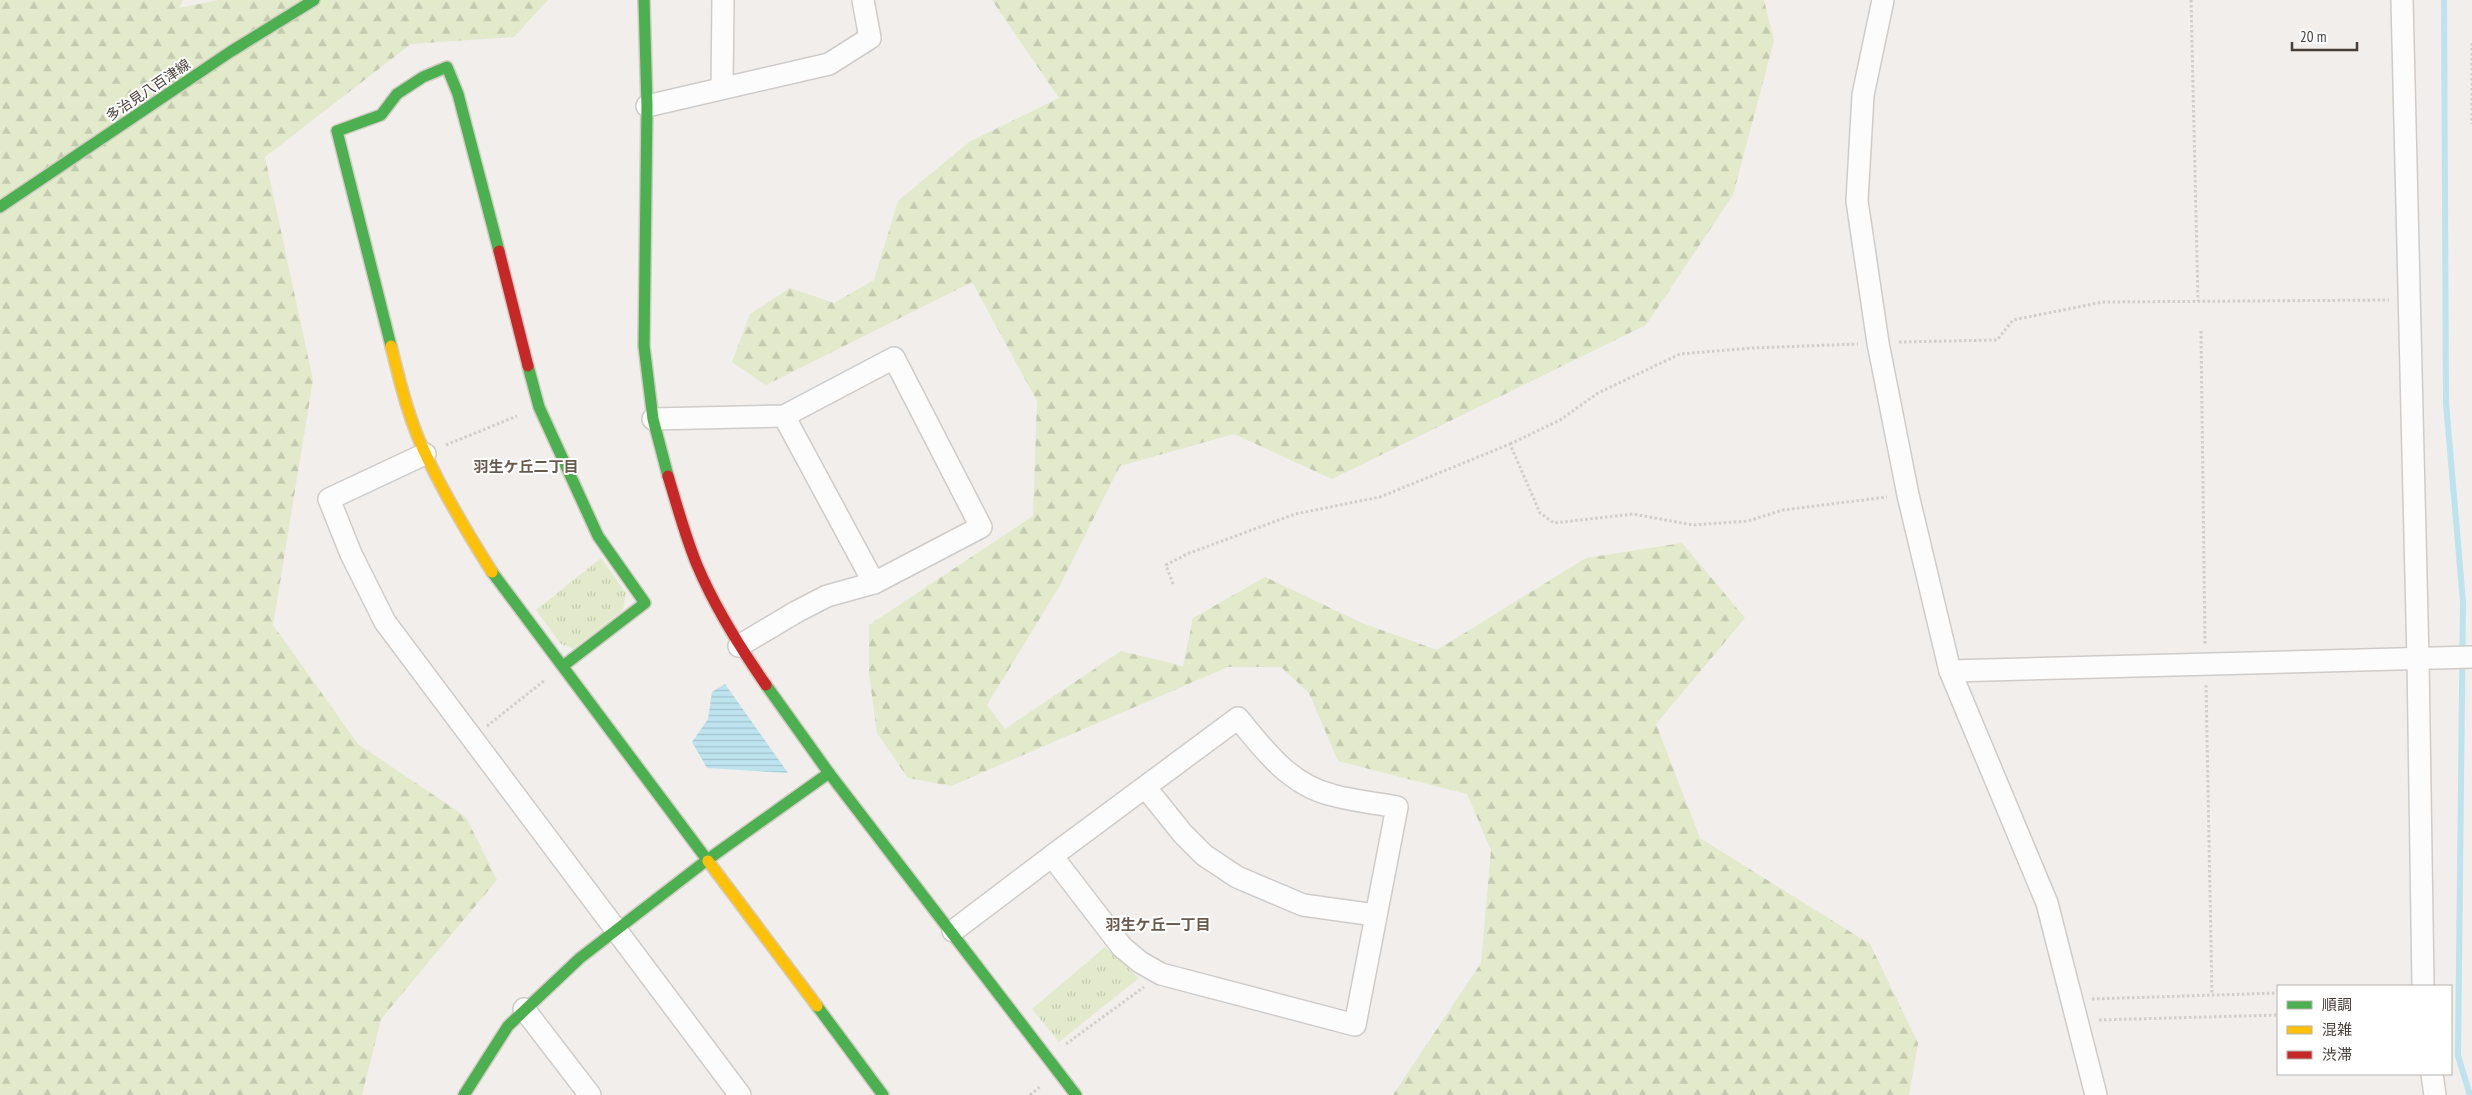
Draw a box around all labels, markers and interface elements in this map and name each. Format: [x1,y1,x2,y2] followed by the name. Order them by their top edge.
[2292,20,2357,52] scale bar
[2300,27,2326,46] text: 20 m
[102,55,194,125] street label: 多治見八百津線
[473,457,579,476] district label: 羽生ケ丘二丁目
[1105,915,1211,934] district label: 羽生ケ丘一丁目
[2277,985,2452,1075] legend
[2322,995,2352,1014] text: 順調
[2322,1020,2352,1039] text: 混雑
[2322,1045,2352,1064] text: 渋滞

